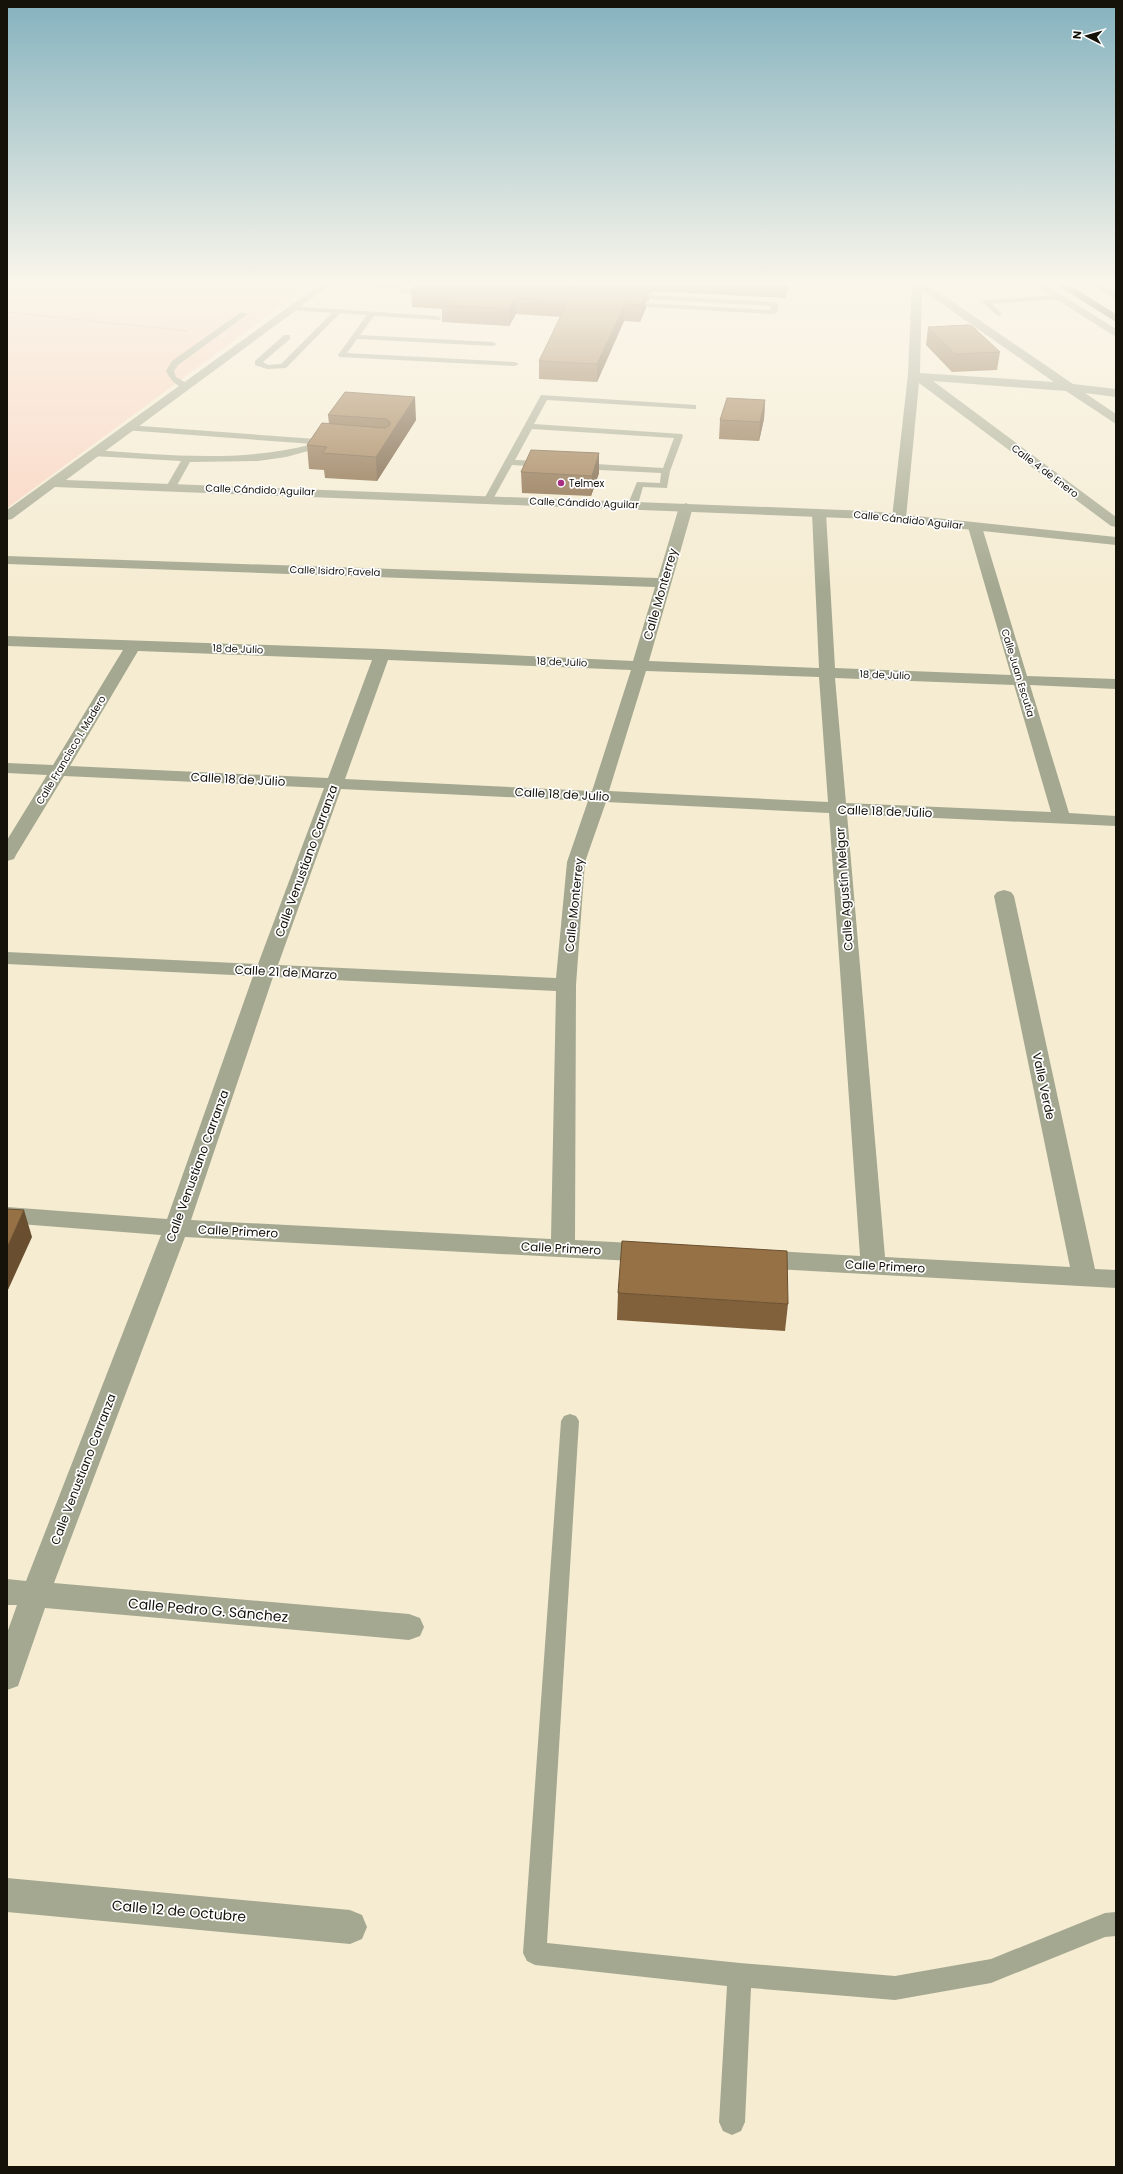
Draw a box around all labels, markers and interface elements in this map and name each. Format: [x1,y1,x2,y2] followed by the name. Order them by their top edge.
[1067,16,1107,56] north arrow
[1069,30,1085,40] text: N
[1008,441,1082,501] street label: Calle 4 de Enero
[569,476,605,491] place label: Telmex
[556,478,566,488] marker: Telmex
[205,481,315,499] street label: Calle Cándido Aguilar
[529,494,639,512] street label: Calle Cándido Aguilar
[853,507,964,533] street label: Calle Cándido Aguilar
[639,546,681,642] street label: Calle Monterrey
[289,562,381,580] street label: Calle Isidro Favela
[997,627,1039,719] street label: Calle Juan Escutia
[212,641,264,657] street label: 18 de Julio
[536,654,588,670] street label: 18 de Julio
[859,667,911,683] street label: 18 de Julio
[32,693,110,807] street label: Calle Francisco I. Madero
[190,768,286,790] street label: Calle 18 de Julio
[271,783,341,939] street label: Calle Venustiano Carranza
[514,783,610,805] street label: Calle 18 de Julio
[837,801,933,821] street label: Calle 18 de Julio
[831,826,857,951] street label: Calle Agustín Melgar
[561,857,587,953] street label: Calle Monterrey
[234,961,338,983] street label: Calle 21 de Marzo
[1029,1051,1059,1121] street label: Valle Verde
[162,1088,232,1244] street label: Calle Venustiano Carranza
[197,1220,279,1242] street label: Calle Primero
[520,1237,602,1259] street label: Calle Primero
[844,1255,926,1277] street label: Calle Primero
[46,1391,120,1547] street label: Calle Venustiano Carranza
[127,1593,289,1627] street label: Calle Pedro G. Sánchez
[111,1895,247,1927] street label: Calle 12 de Octubre

